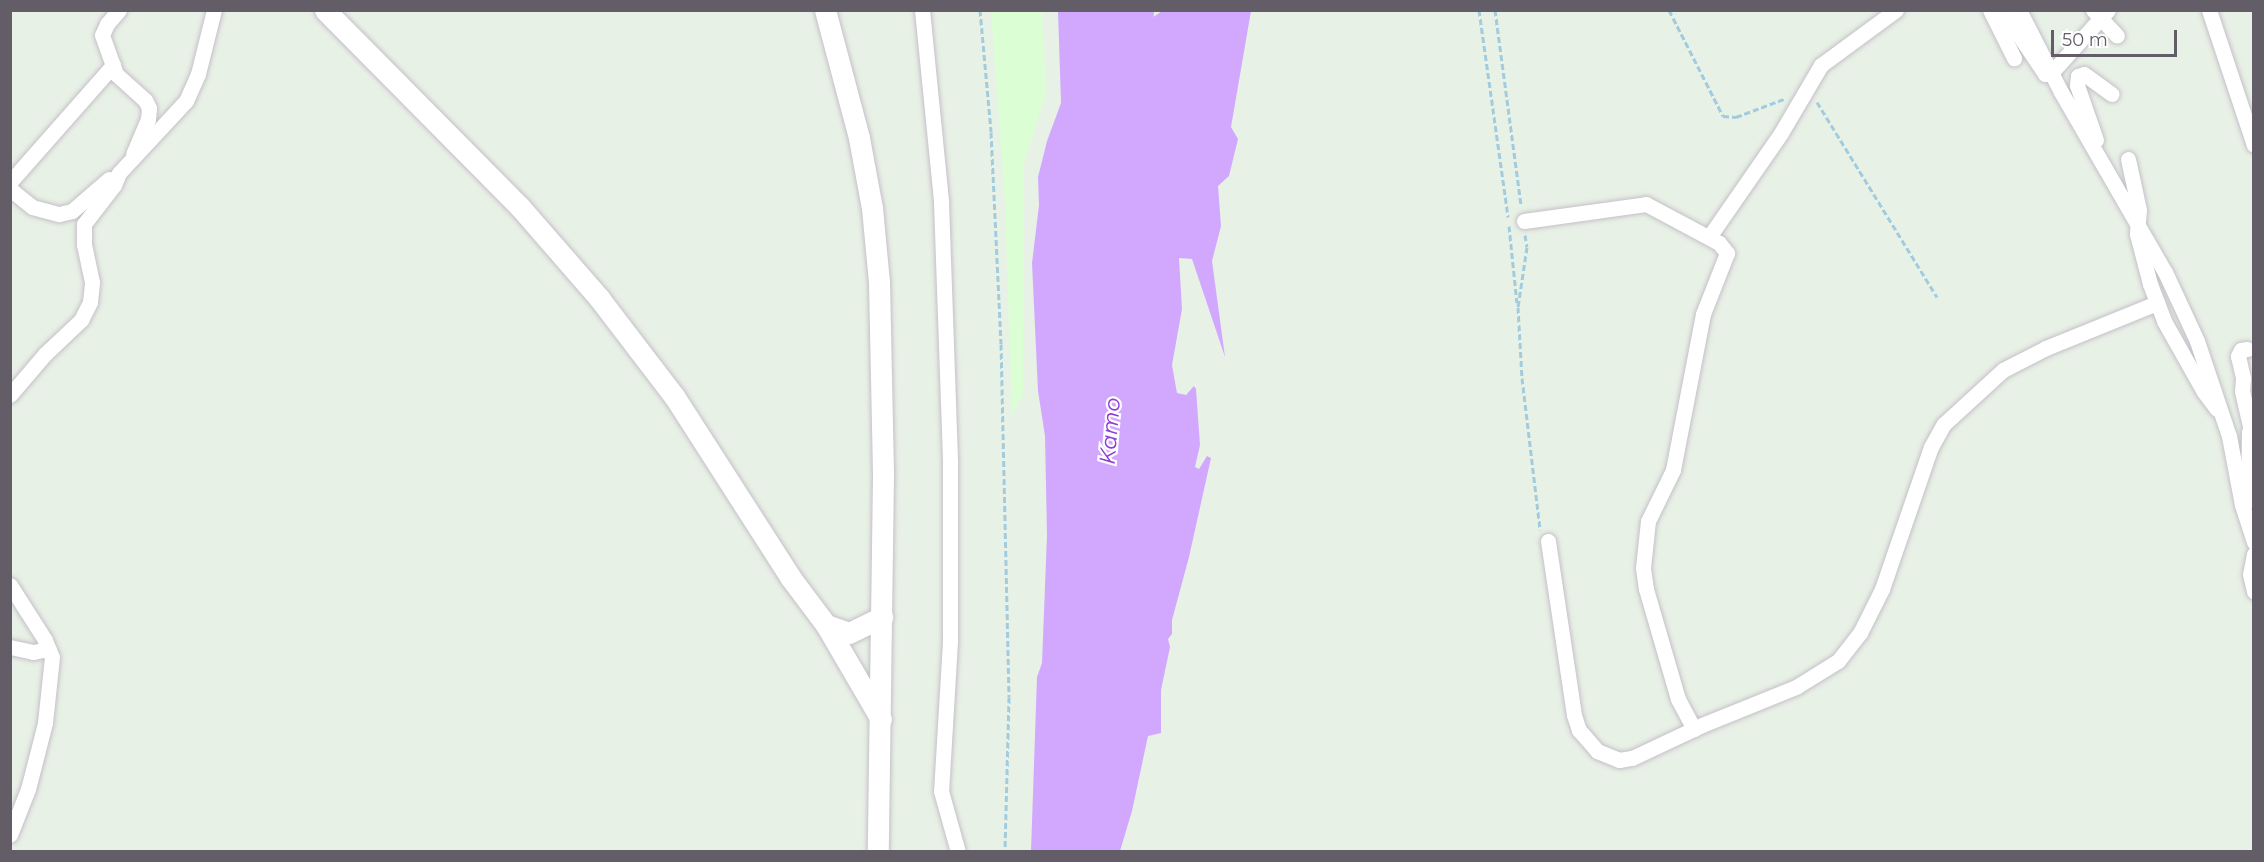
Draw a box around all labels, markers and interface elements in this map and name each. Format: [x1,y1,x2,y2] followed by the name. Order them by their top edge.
[2054,18,2180,56] scale bar
[2062,29,2108,51] text: 50 m
[1094,396,1126,466] water label: Kamo

